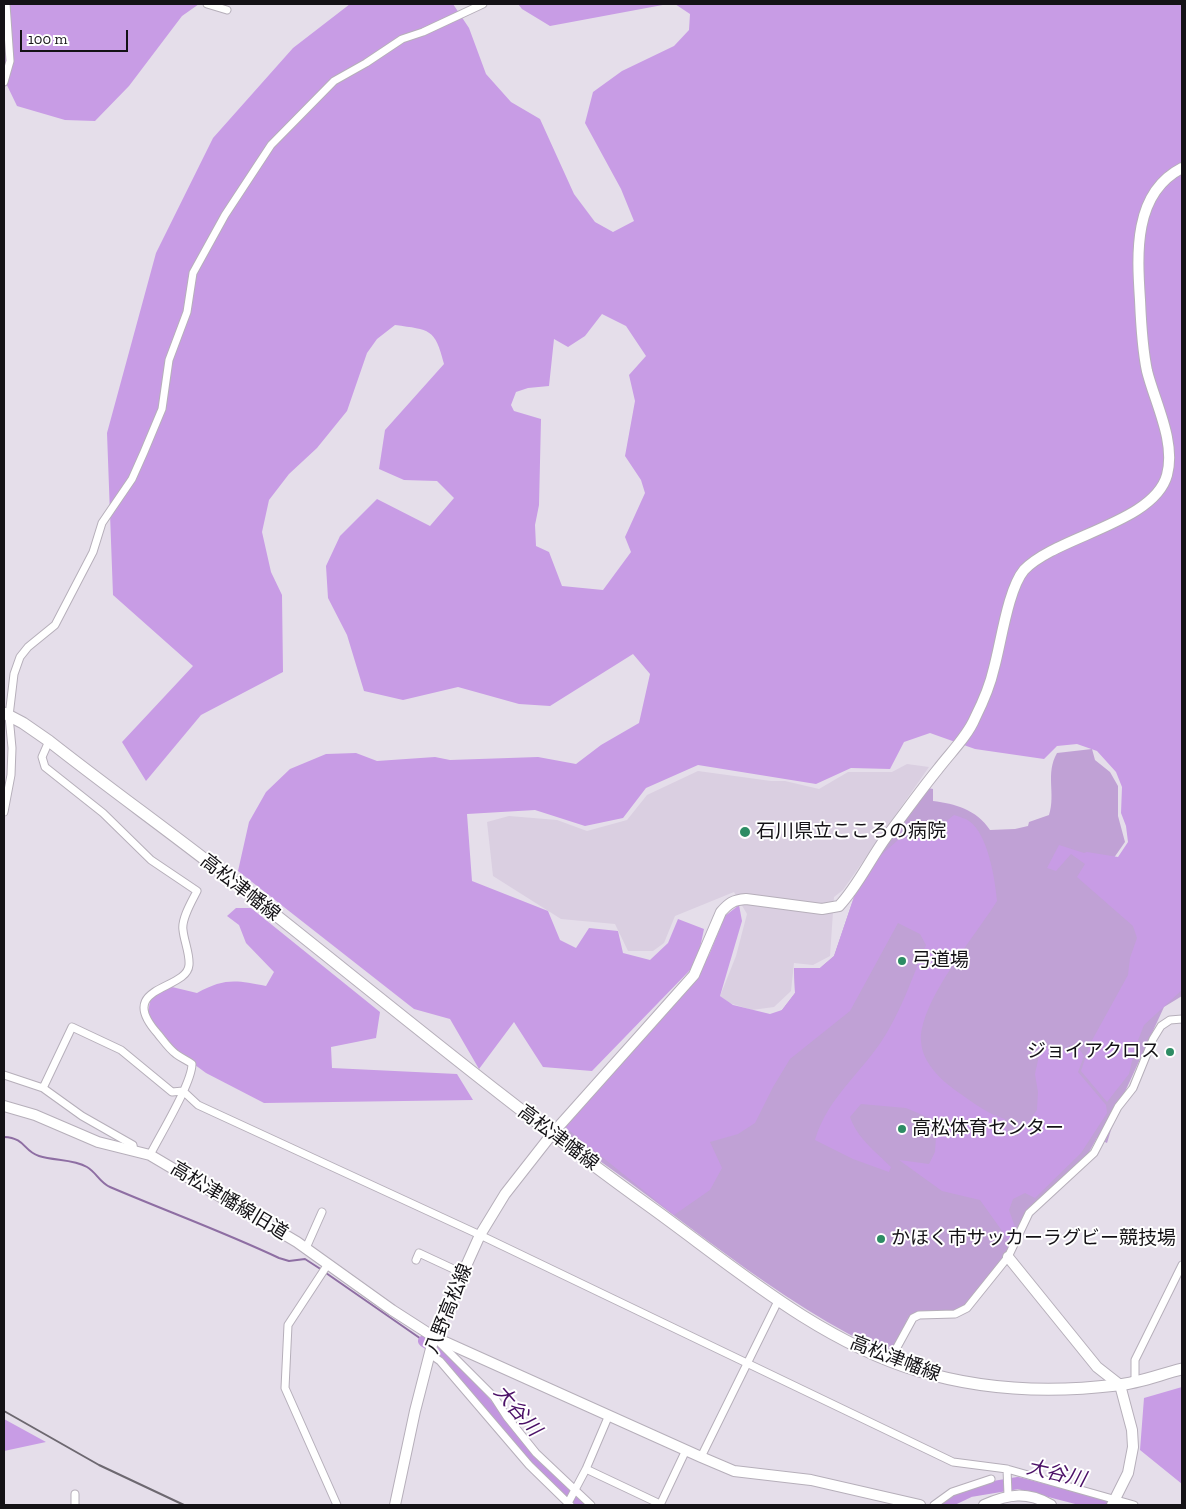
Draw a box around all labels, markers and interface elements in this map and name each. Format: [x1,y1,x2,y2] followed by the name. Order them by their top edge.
[22,20,130,52] scale bar
[28,30,67,48] text: 100 m
[756,821,946,843] place label: 石川県立こころの病院
[738,825,752,839] marker: 石川県立こころの病院
[196,850,284,926] street label: 高松津幡線
[912,950,969,972] place label: 弓道場
[896,955,908,967] marker: 弓道場
[1027,1041,1160,1063] place label: ジョイアクロス
[1164,1046,1176,1058] marker: ジョイアクロス
[513,1100,603,1176] street label: 高松津幡線
[912,1118,1064,1140] place label: 高松体育センター
[896,1123,908,1135] marker: 高松体育センター
[166,1157,292,1245] street label: 高松津幡線旧道
[891,1228,1176,1250] place label: かほく市サッカーラグビー競技場
[875,1233,887,1245] marker: かほく市サッカーラグビー競技場
[421,1261,477,1357] street label: 八野高松線
[847,1331,943,1387] street label: 高松津幡線
[488,1380,546,1442] water label: 大谷川
[1024,1456,1088,1492] water label: 大谷川

